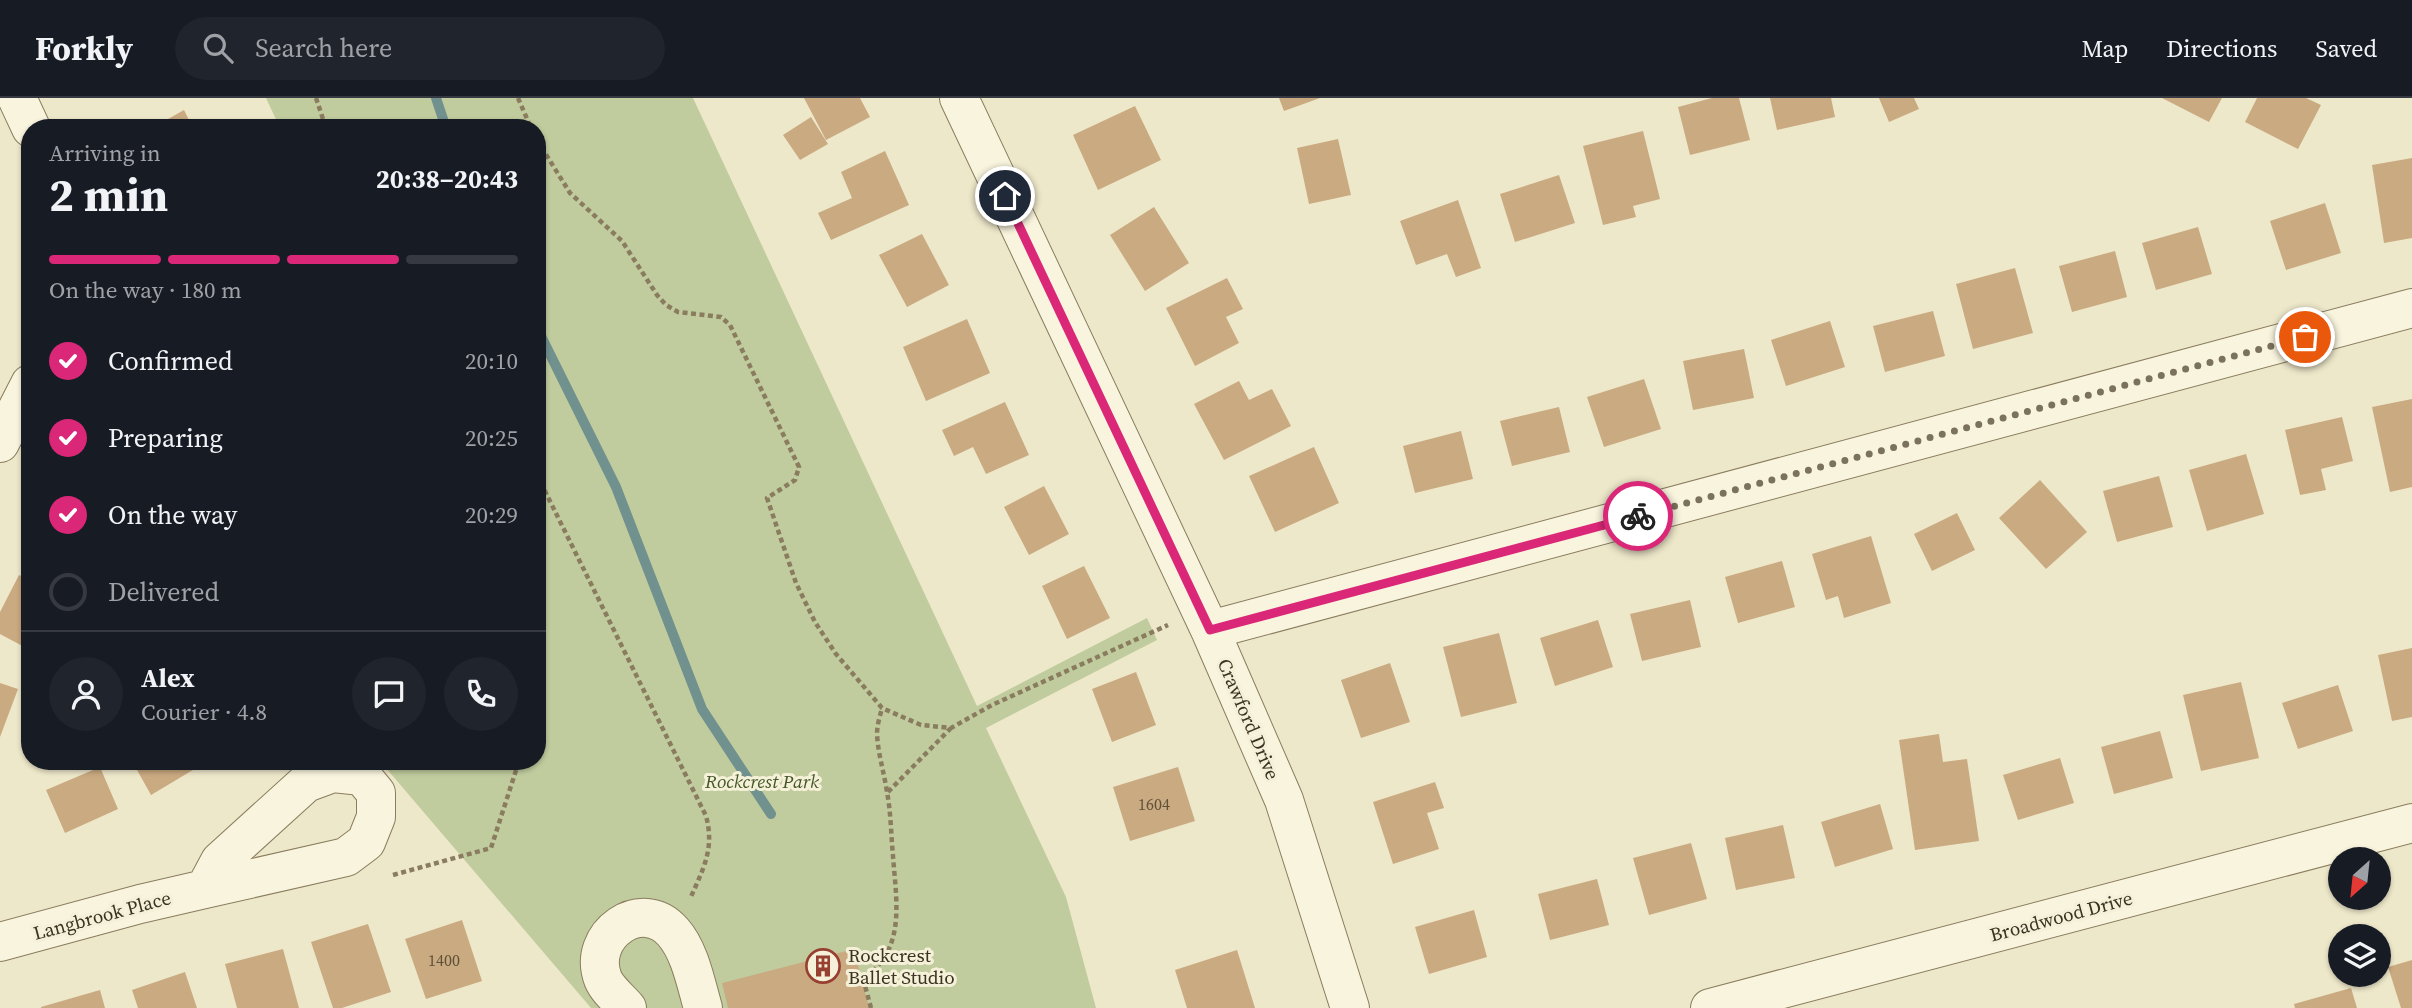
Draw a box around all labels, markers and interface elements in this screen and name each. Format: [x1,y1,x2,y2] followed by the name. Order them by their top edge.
[175,17,665,80] search box
[35,26,133,71] text: Forkly
[199,29,237,67] icon: search
[255,30,392,66] text: Search here
[2081,32,2128,65] text: Map
[2166,32,2277,65] text: Directions
[2315,32,2377,65] text: Saved
[49,137,161,169] text: Arriving in
[376,161,518,197] text: 20:38–20:43
[49,163,168,226] text: 2 min
[975,166,1035,226] pin
[986,177,1024,215] icon: home
[49,274,242,306] text: On the way · 180 m
[2275,307,2335,367] pin
[2286,318,2324,356] icon: bag
[49,342,87,380] icon: check
[108,343,233,379] text: Confirmed
[465,345,518,377] text: 20:10
[49,419,87,457] icon: check
[108,420,223,456] text: Preparing
[465,422,518,454] text: 20:25
[1603,481,1673,551] courier
[49,496,87,534] icon: check
[108,497,237,533] text: On the way
[1619,497,1657,535] icon: bike
[465,499,518,531] text: 20:29
[108,574,219,610] text: Delivered
[1212,654,1286,784] street label: Crawford Drive
[49,657,123,731] button: person
[352,657,426,731] button: chat
[444,657,518,731] button: phone
[141,660,195,696] text: Alex
[141,696,267,728] text: Courier · 4.8
[704,768,819,794] park label: Rockcrest Park
[1138,793,1170,815] house number: 1604
[2328,847,2390,910] north arrow
[2328,847,2391,987] map controls
[30,884,174,946] street label: Langbrook Place
[1987,884,2135,948] street label: Broadwood Drive
[2328,924,2391,987] button: layers
[848,942,955,990] place label: Rockcrest Ballet Studio
[804,947,842,985] building icon: Rockcrest Ballet Studio
[428,949,460,971] house number: 1400

